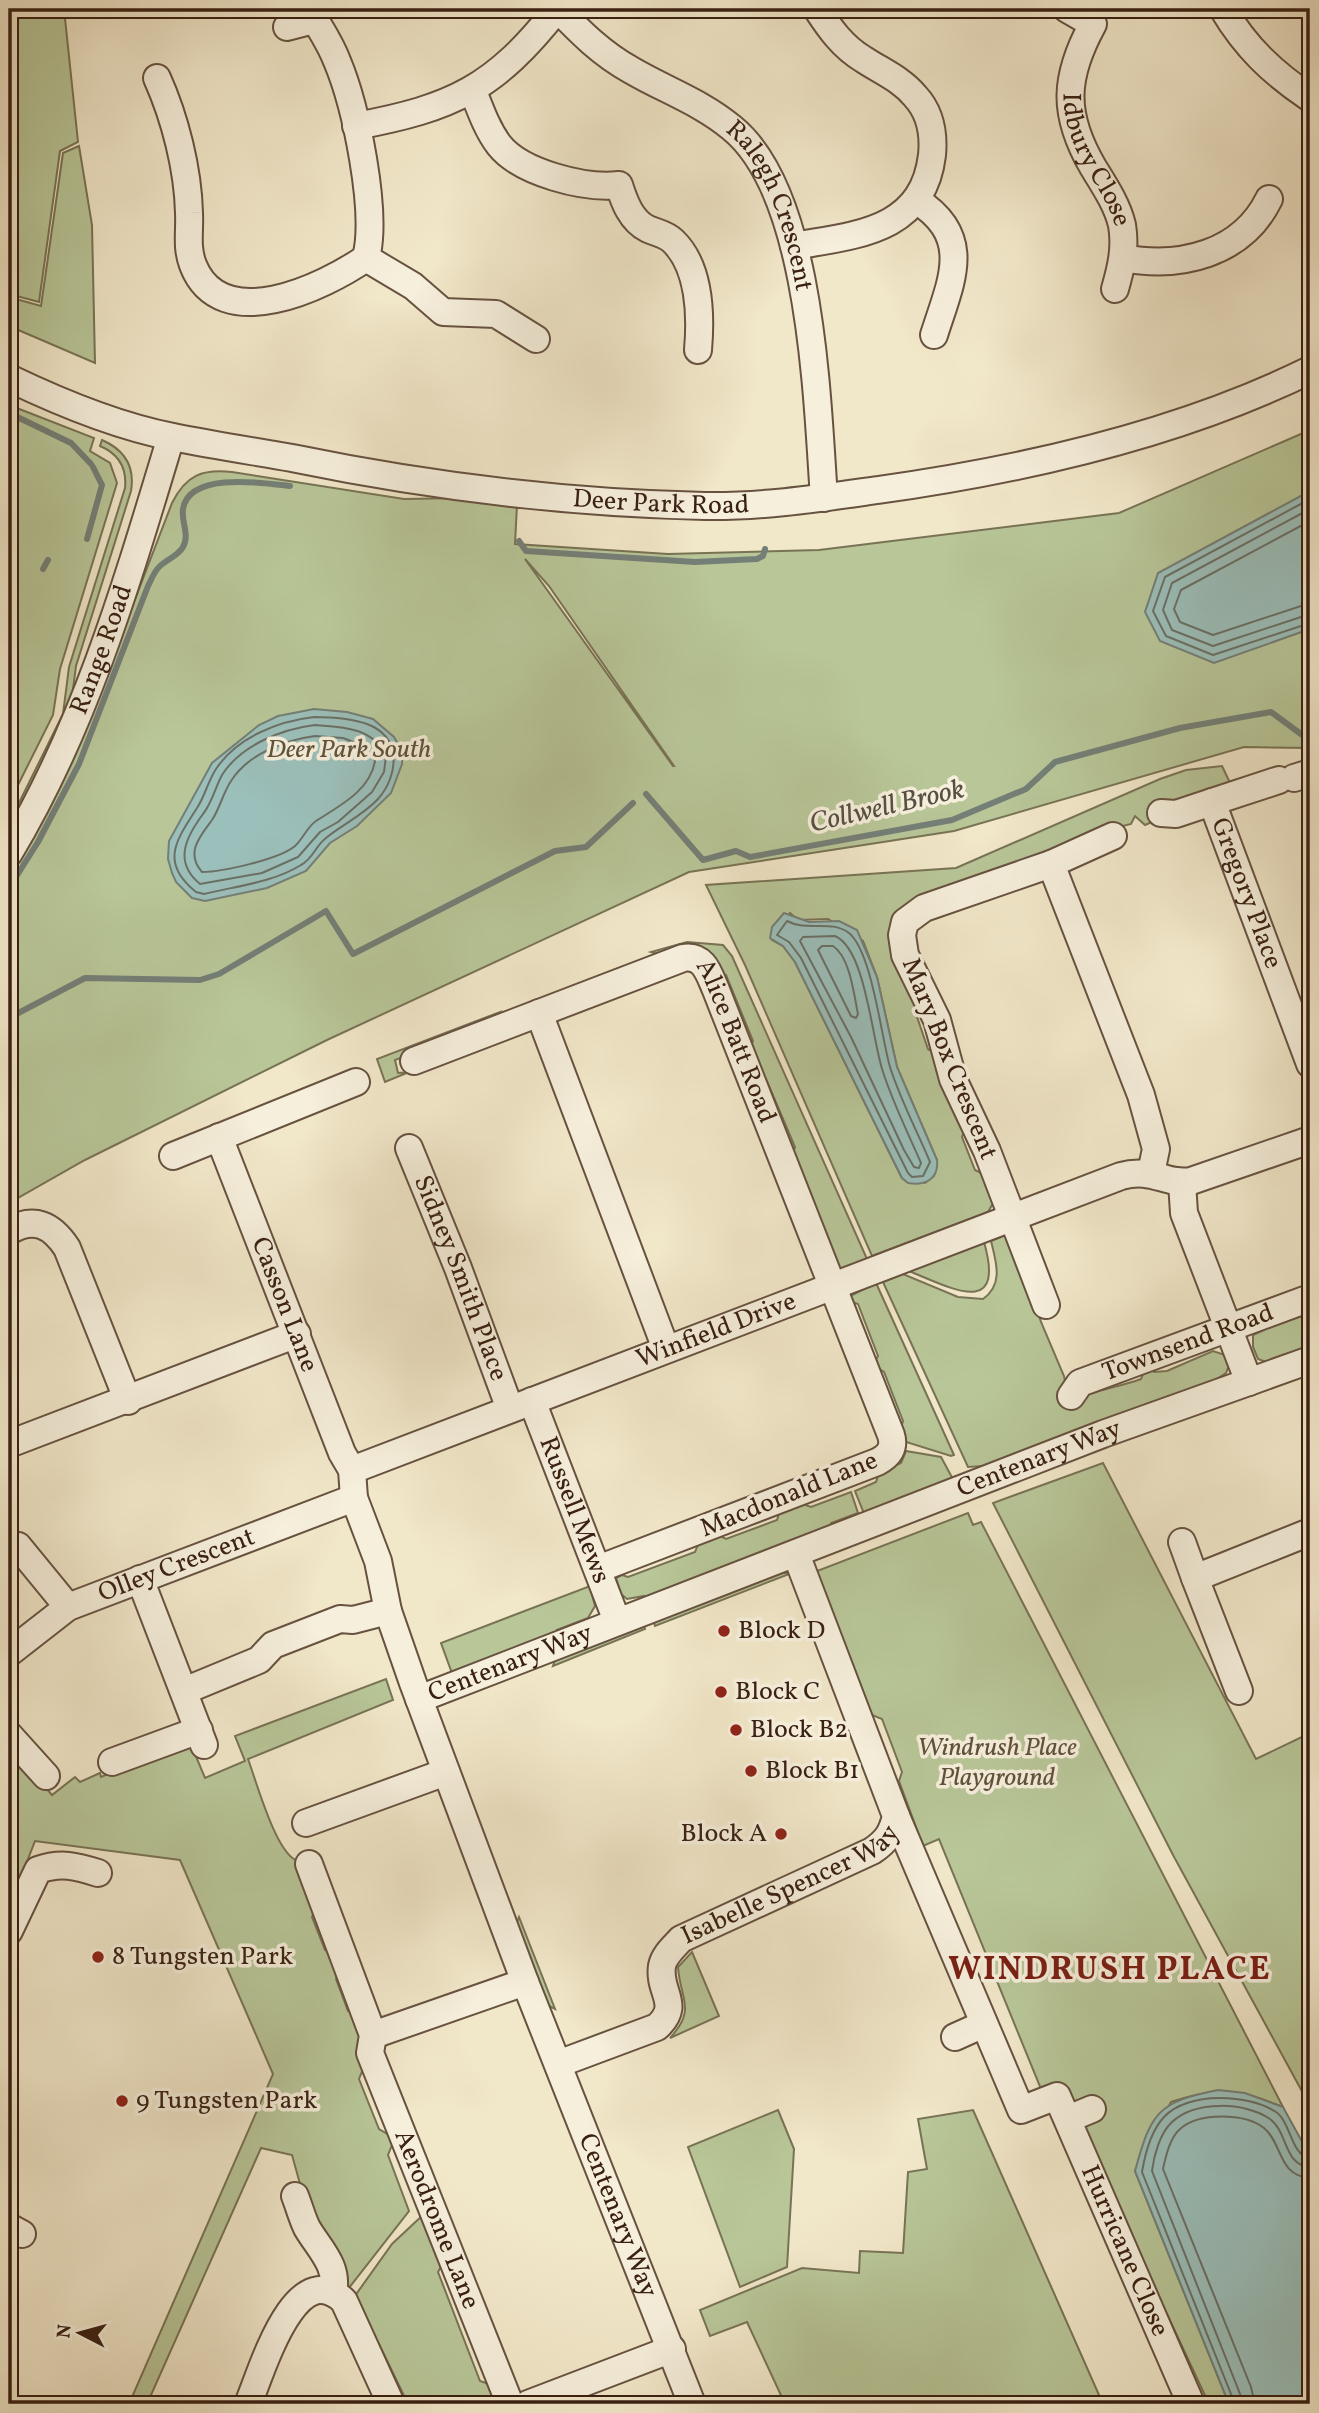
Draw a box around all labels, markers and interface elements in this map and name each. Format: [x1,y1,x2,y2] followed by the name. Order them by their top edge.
[1052,93,1140,231] street label: Idbury Close
[717,112,821,294] street label: Ralegh Crescent
[571,481,750,524] street label: Deer Park Road
[62,580,142,720] street label: Range Road
[267,732,431,768] park label: Deer Park South
[806,770,968,844] water label: Collwell Brook
[1202,813,1291,974] street label: Gregory Place
[686,952,785,1129] street label: Alice Batt Road
[892,953,1006,1165] street label: Mary Box Crescent
[404,1170,516,1386] street label: Sidney Smith Place
[242,1232,327,1378] street label: Casson Lane
[631,1284,801,1378] street label: Winfield Drive
[1097,1295,1279,1391] street label: Townsend Road
[952,1411,1126,1507] street label: Centenary Way
[529,1431,619,1589] street label: Russell Mews
[695,1443,883,1547] street label: Macdonald Lane
[93,1519,260,1612] street label: Olley Crescent
[738,1613,825,1649] place label: Block D
[423,1615,598,1712] street label: Centenary Way
[716,1623,732,1639] marker: Block D
[735,1674,820,1710] place label: Block C
[713,1684,729,1700] marker: Block C
[750,1712,848,1748] place label: Block B2
[728,1722,744,1738] marker: Block B2
[917,1730,1077,1796] park label: Windrush Place Playground
[765,1753,859,1789] place label: Block B1
[743,1763,759,1779] marker: Block B1
[681,1816,767,1852] place label: Block A
[676,1819,909,1954] street label: Isabelle Spencer Way
[773,1826,789,1842] marker: Block A
[112,1939,293,1975] place label: 8 Tungsten Park
[948,1948,1272,1994] district label: WINDRUSH PLACE
[90,1949,106,1965] marker: 8 Tungsten Park
[136,2083,317,2119] place label: 9 Tungsten Park
[114,2093,130,2109] marker: 9 Tungsten Park
[384,2124,488,2314] street label: Aerodrome Lane
[569,2128,666,2303] street label: Centenary Way
[1071,2160,1178,2342] street label: Hurricane Close
[46,2298,116,2368] north arrow
[51,2323,79,2340] text: N

